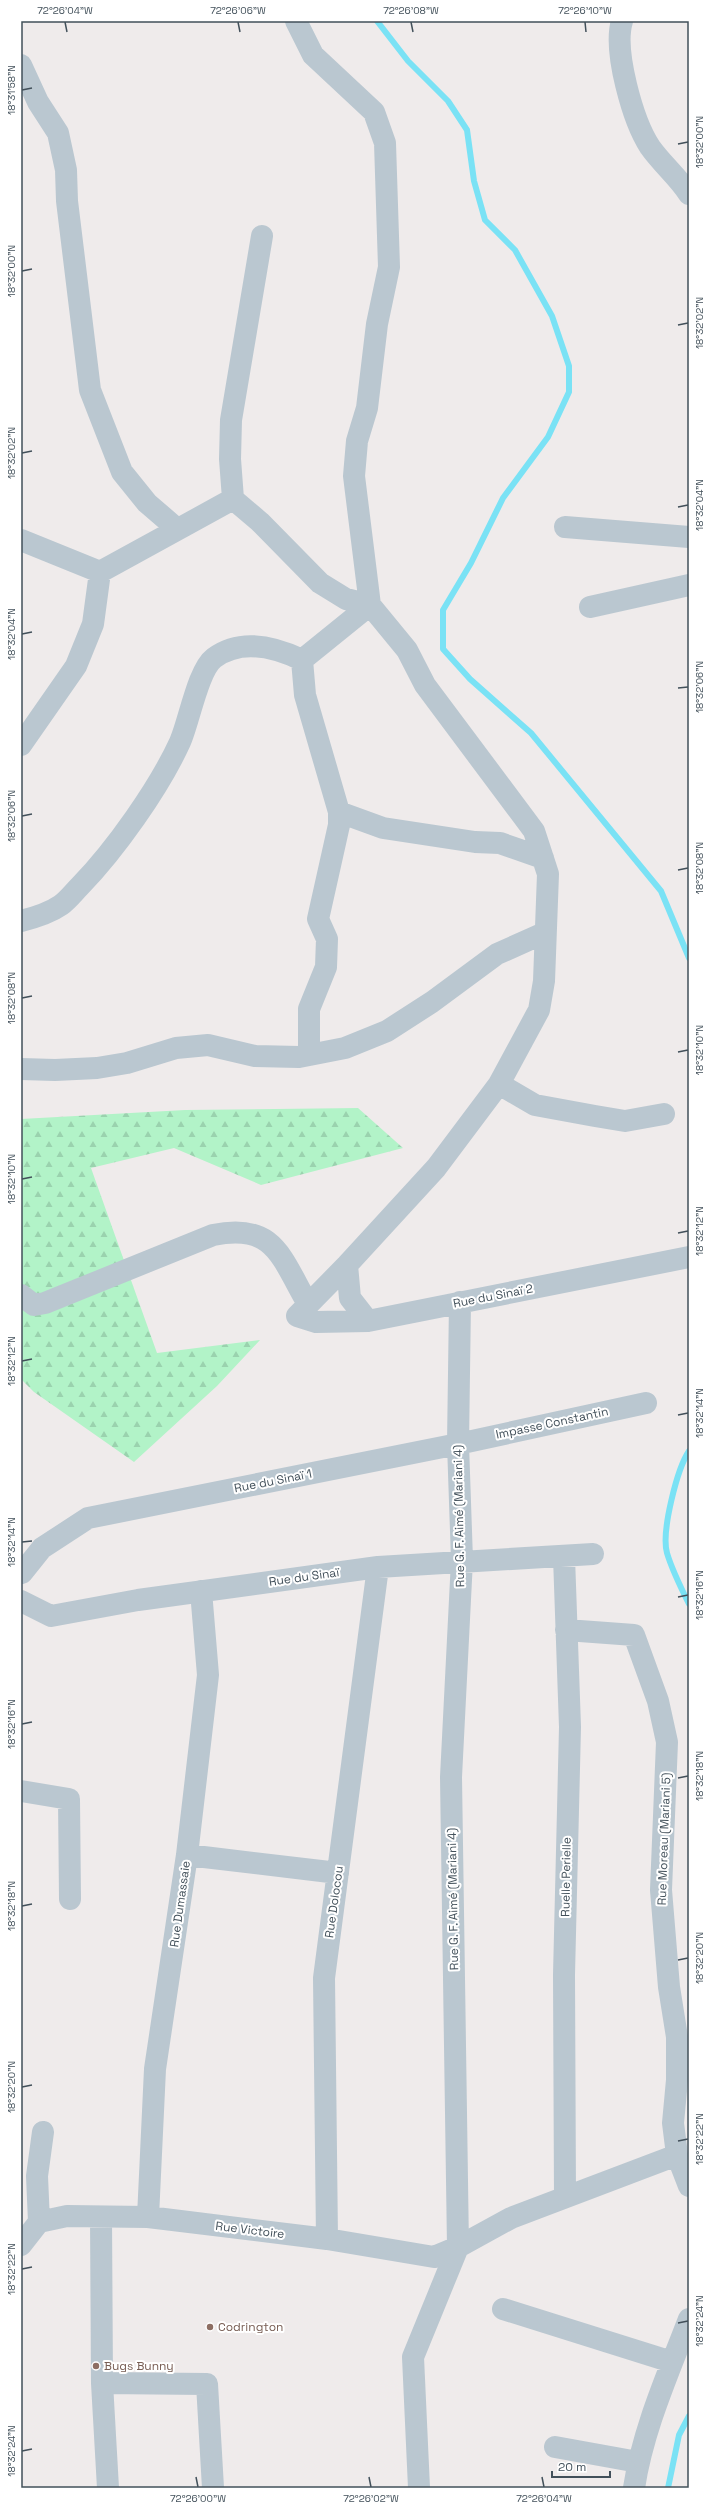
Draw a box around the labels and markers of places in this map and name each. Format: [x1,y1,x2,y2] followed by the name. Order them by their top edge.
[218,2319,283,2335] place label: Codrington
[205,2322,215,2332] marker: Codrington
[104,2358,174,2374] place label: Bugs Bunny
[91,2361,101,2371] marker: Bugs Bunny

